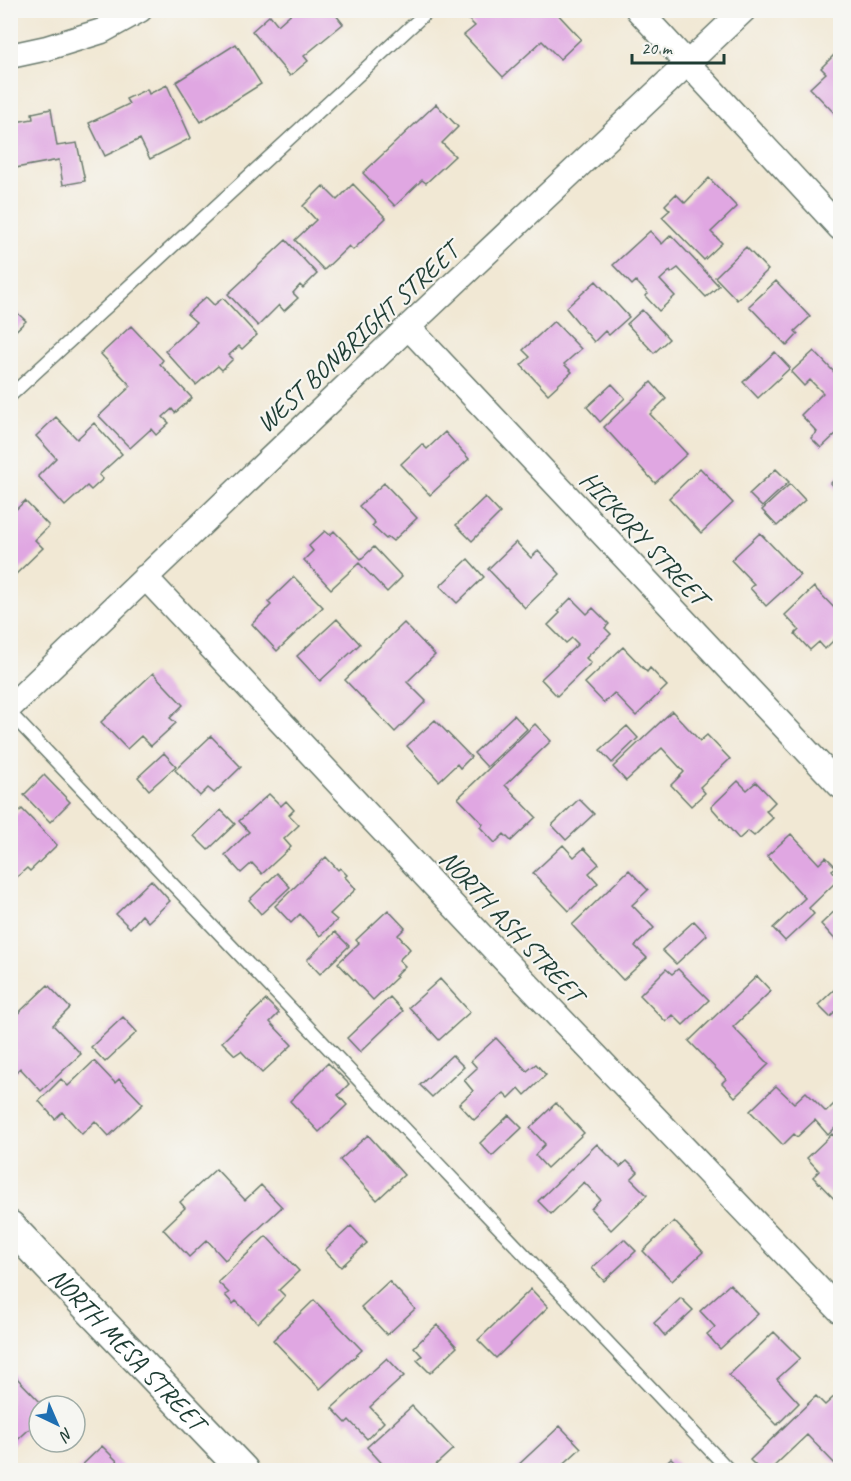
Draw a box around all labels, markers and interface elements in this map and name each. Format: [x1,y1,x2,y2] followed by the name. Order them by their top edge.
[632,27,724,65] scale bar
[641,37,674,59] text: 20 m
[250,231,470,439] street label: WEST BONBRIGHT STREET
[573,464,719,618] street label: HICKORY STREET
[432,843,594,1013] street label: NORTH ASH STREET
[43,1259,211,1437] street label: NORTH MESA STREET
[27,1394,87,1454] north arrow

